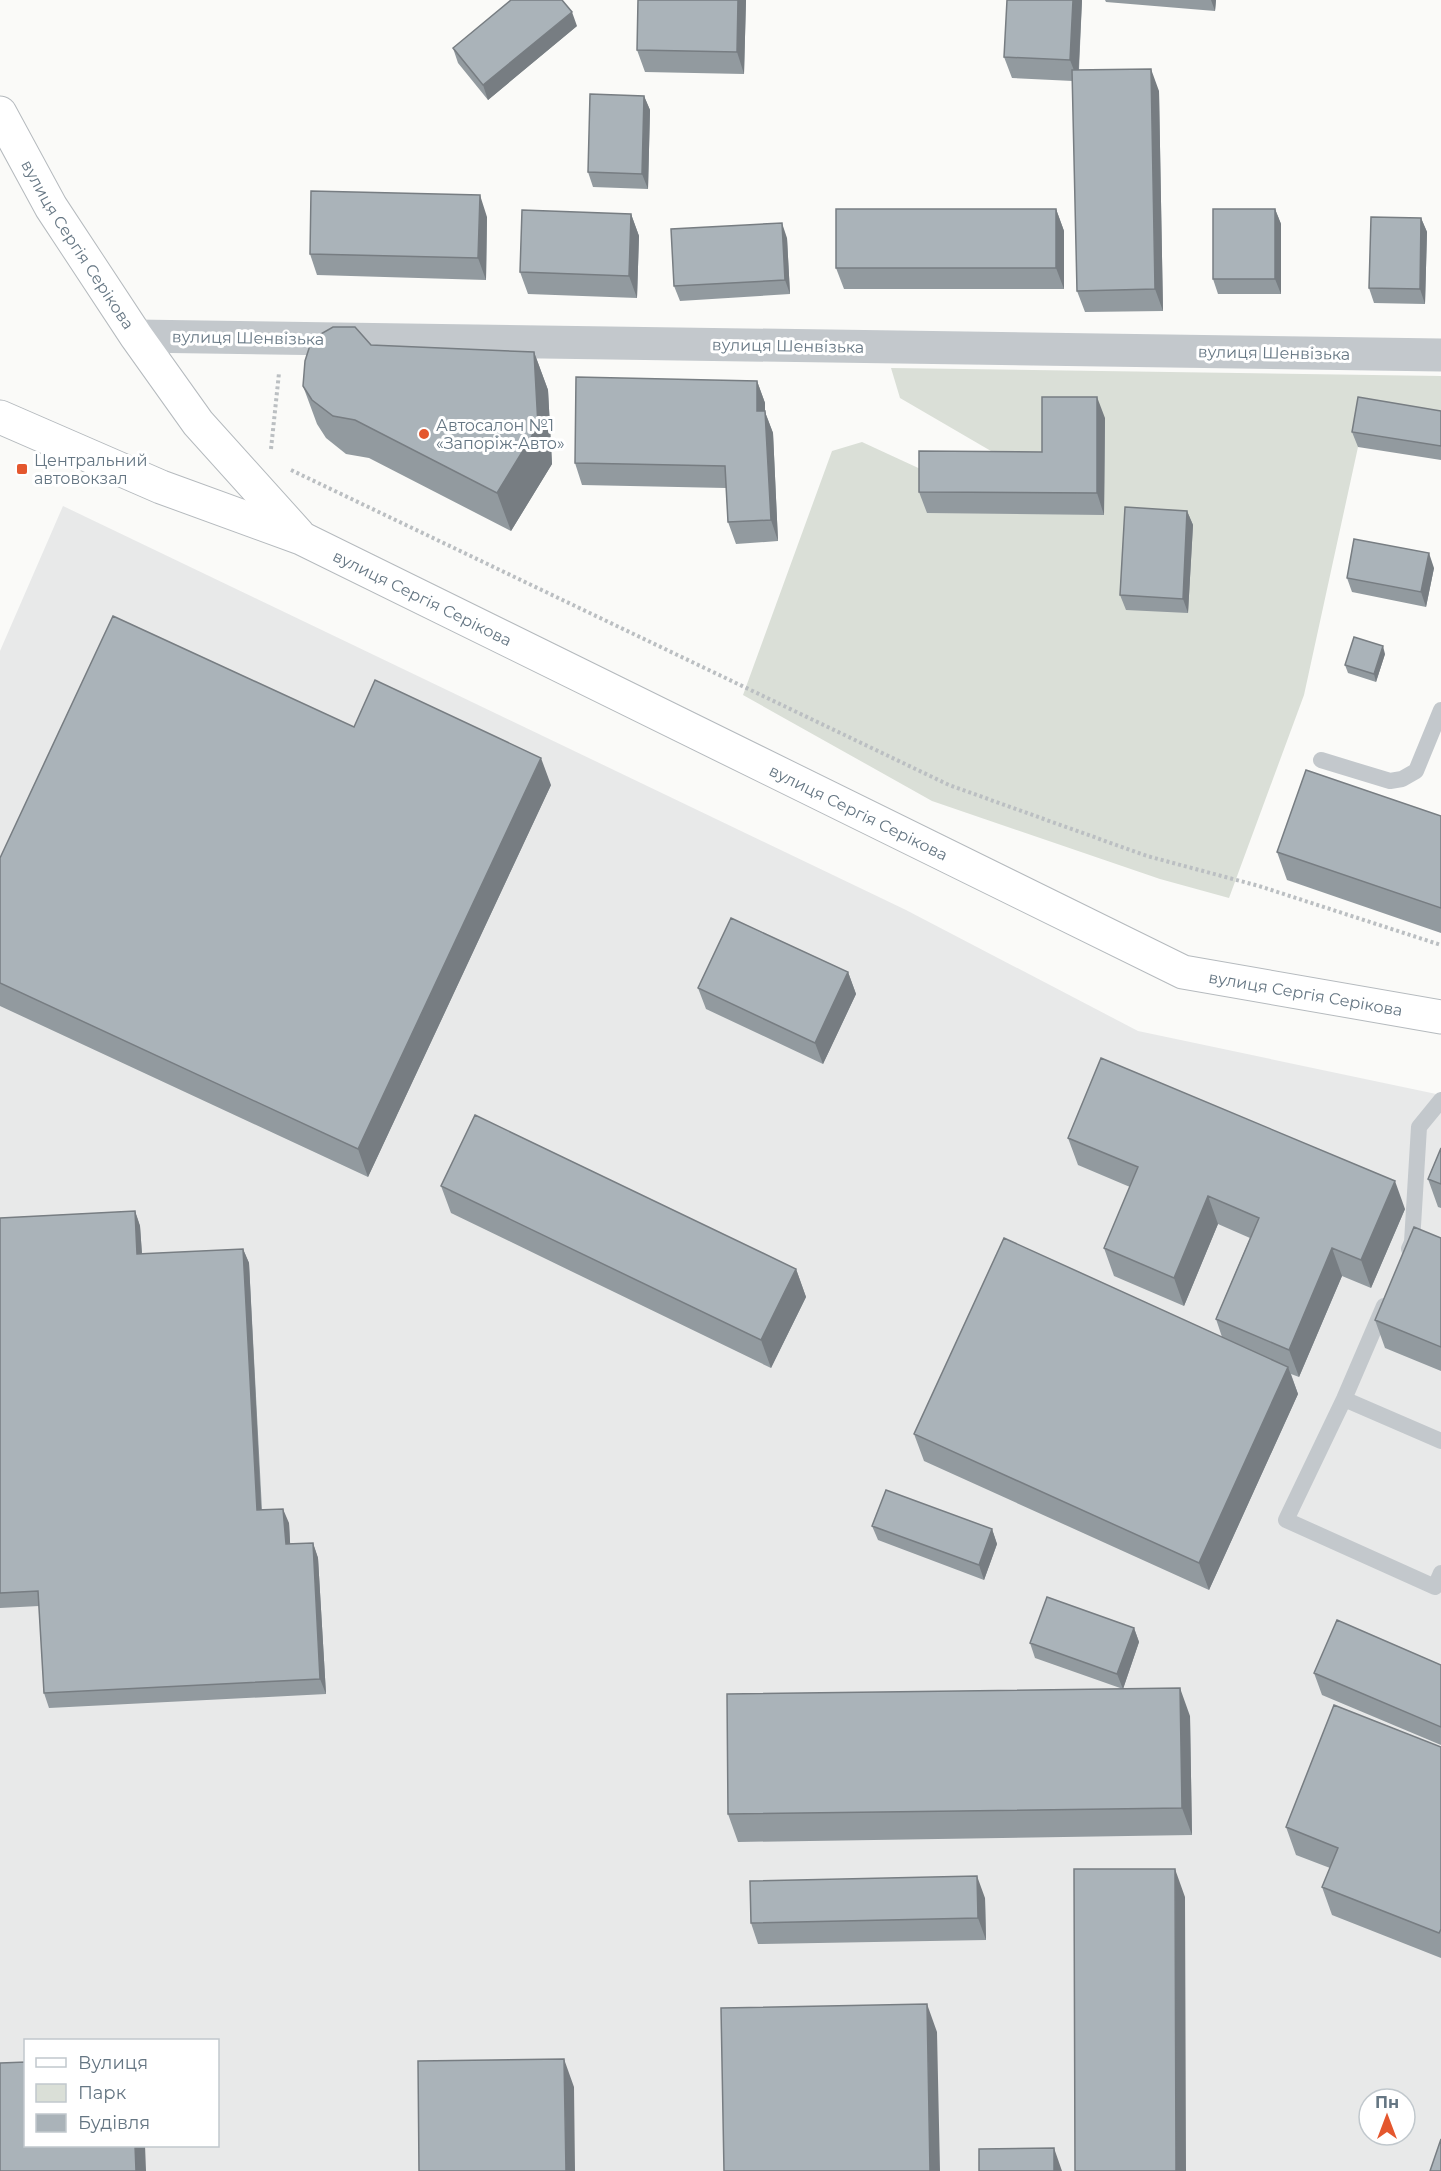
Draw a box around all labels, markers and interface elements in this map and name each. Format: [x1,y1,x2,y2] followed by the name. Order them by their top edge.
[18,156,138,333] street label: вулиця Сергія Серікова
[172,327,324,349] street label: вулиця Шенвізька
[712,335,864,357] street label: вулиця Шенвізька
[1198,342,1350,364] street label: вулиця Шенвізька
[436,416,565,453] place label: Автосалон №1 «Запоріж-Авто»
[417,427,431,441] marker: Автосалон №1 «Запоріж-Авто»
[34,451,147,488] place label: Центральний автовокзал
[15,462,29,476] marker: Центральний автовокзал
[330,546,515,650] street label: вулиця Сергія Серікова
[766,760,951,864] street label: вулиця Сергія Серікова
[1207,967,1404,1020] street label: вулиця Сергія Серікова
[24,2039,219,2147] legend
[78,2052,148,2074] text: Вулиця
[78,2082,127,2104] text: Парк
[1357,2087,1417,2147] north arrow
[1375,2093,1399,2112] text: Пн
[78,2112,150,2134] text: Будівля

